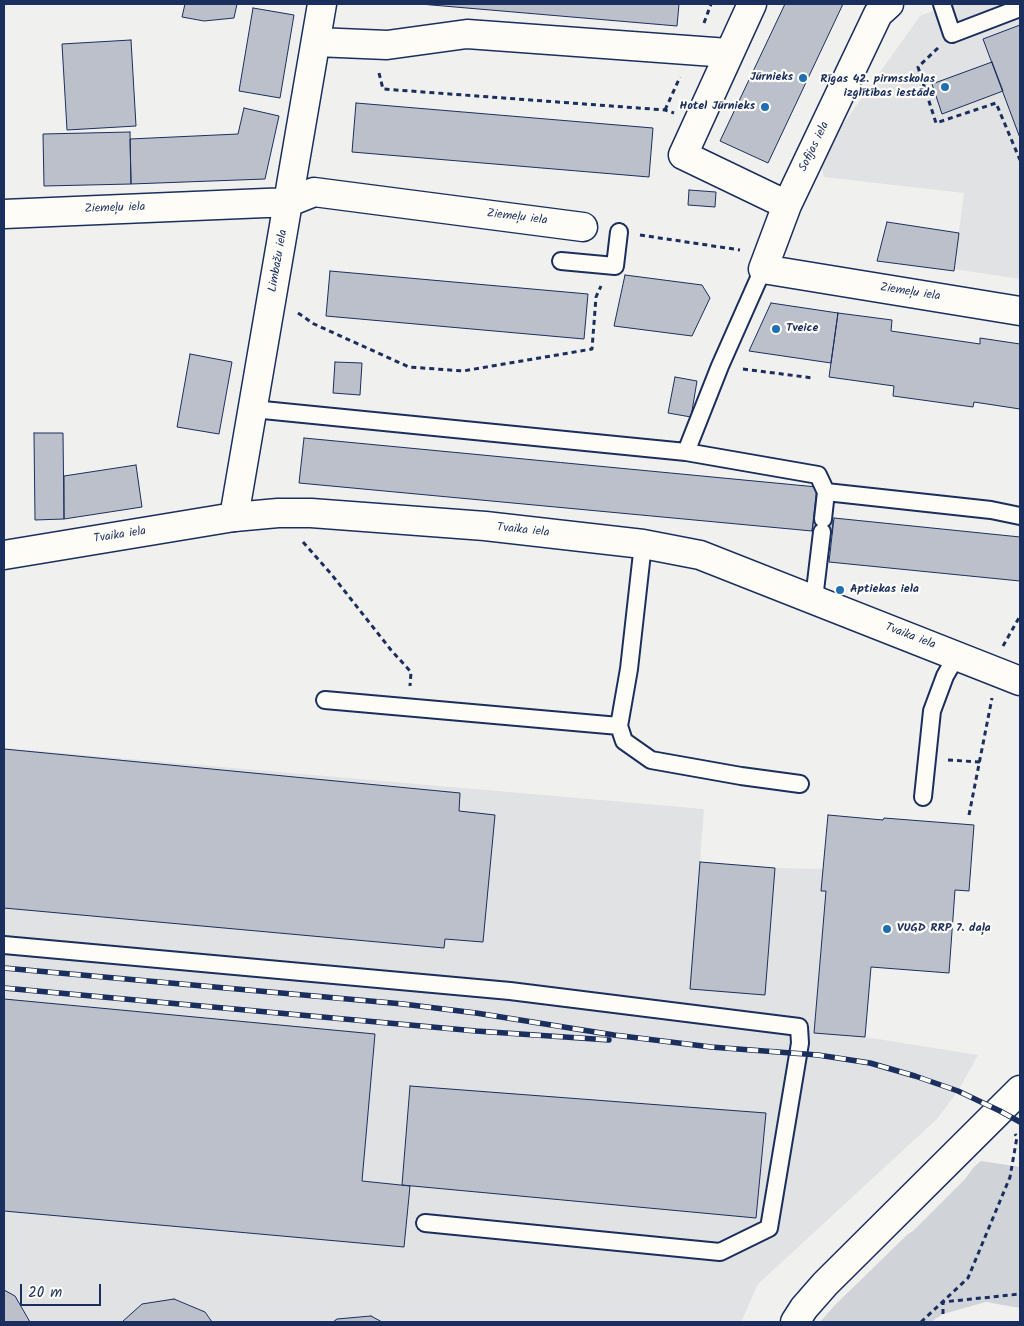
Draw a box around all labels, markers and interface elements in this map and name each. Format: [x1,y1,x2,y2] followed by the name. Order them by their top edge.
[750,71,793,85] place label: Jūrnieks
[797,72,809,84] marker: Jūrnieks
[820,73,935,101] place label: Rīgas 42. pirmsskolas izglītības iestāde
[939,81,951,93] marker: Rīgas 42. pirmsskolas izglītības iestāde
[680,100,755,114] place label: Hotel Jūrnieks
[759,101,771,113] marker: Hotel Jūrnieks
[797,120,833,174] street label: Sofijas iela
[84,201,146,217] street label: Ziemeļu iela
[486,207,548,229] street label: Ziemeļu iela
[266,228,292,294] street label: Limbažu iela
[879,281,941,305] street label: Ziemeļu iela
[786,322,818,336] place label: Tveice
[770,323,782,335] marker: Tveice
[496,521,550,541] street label: Tvaika iela
[93,525,147,547] street label: Tvaika iela
[850,583,919,597] place label: Aptiekas iela
[834,584,846,596] marker: Aptiekas iela
[883,621,937,653] street label: Tvaika iela
[897,922,991,936] place label: VUGD RRP 7. daļa
[881,923,893,935] marker: VUGD RRP 7. daļa
[22,1274,104,1306] scale bar
[28,1281,62,1305] text: 20 m

